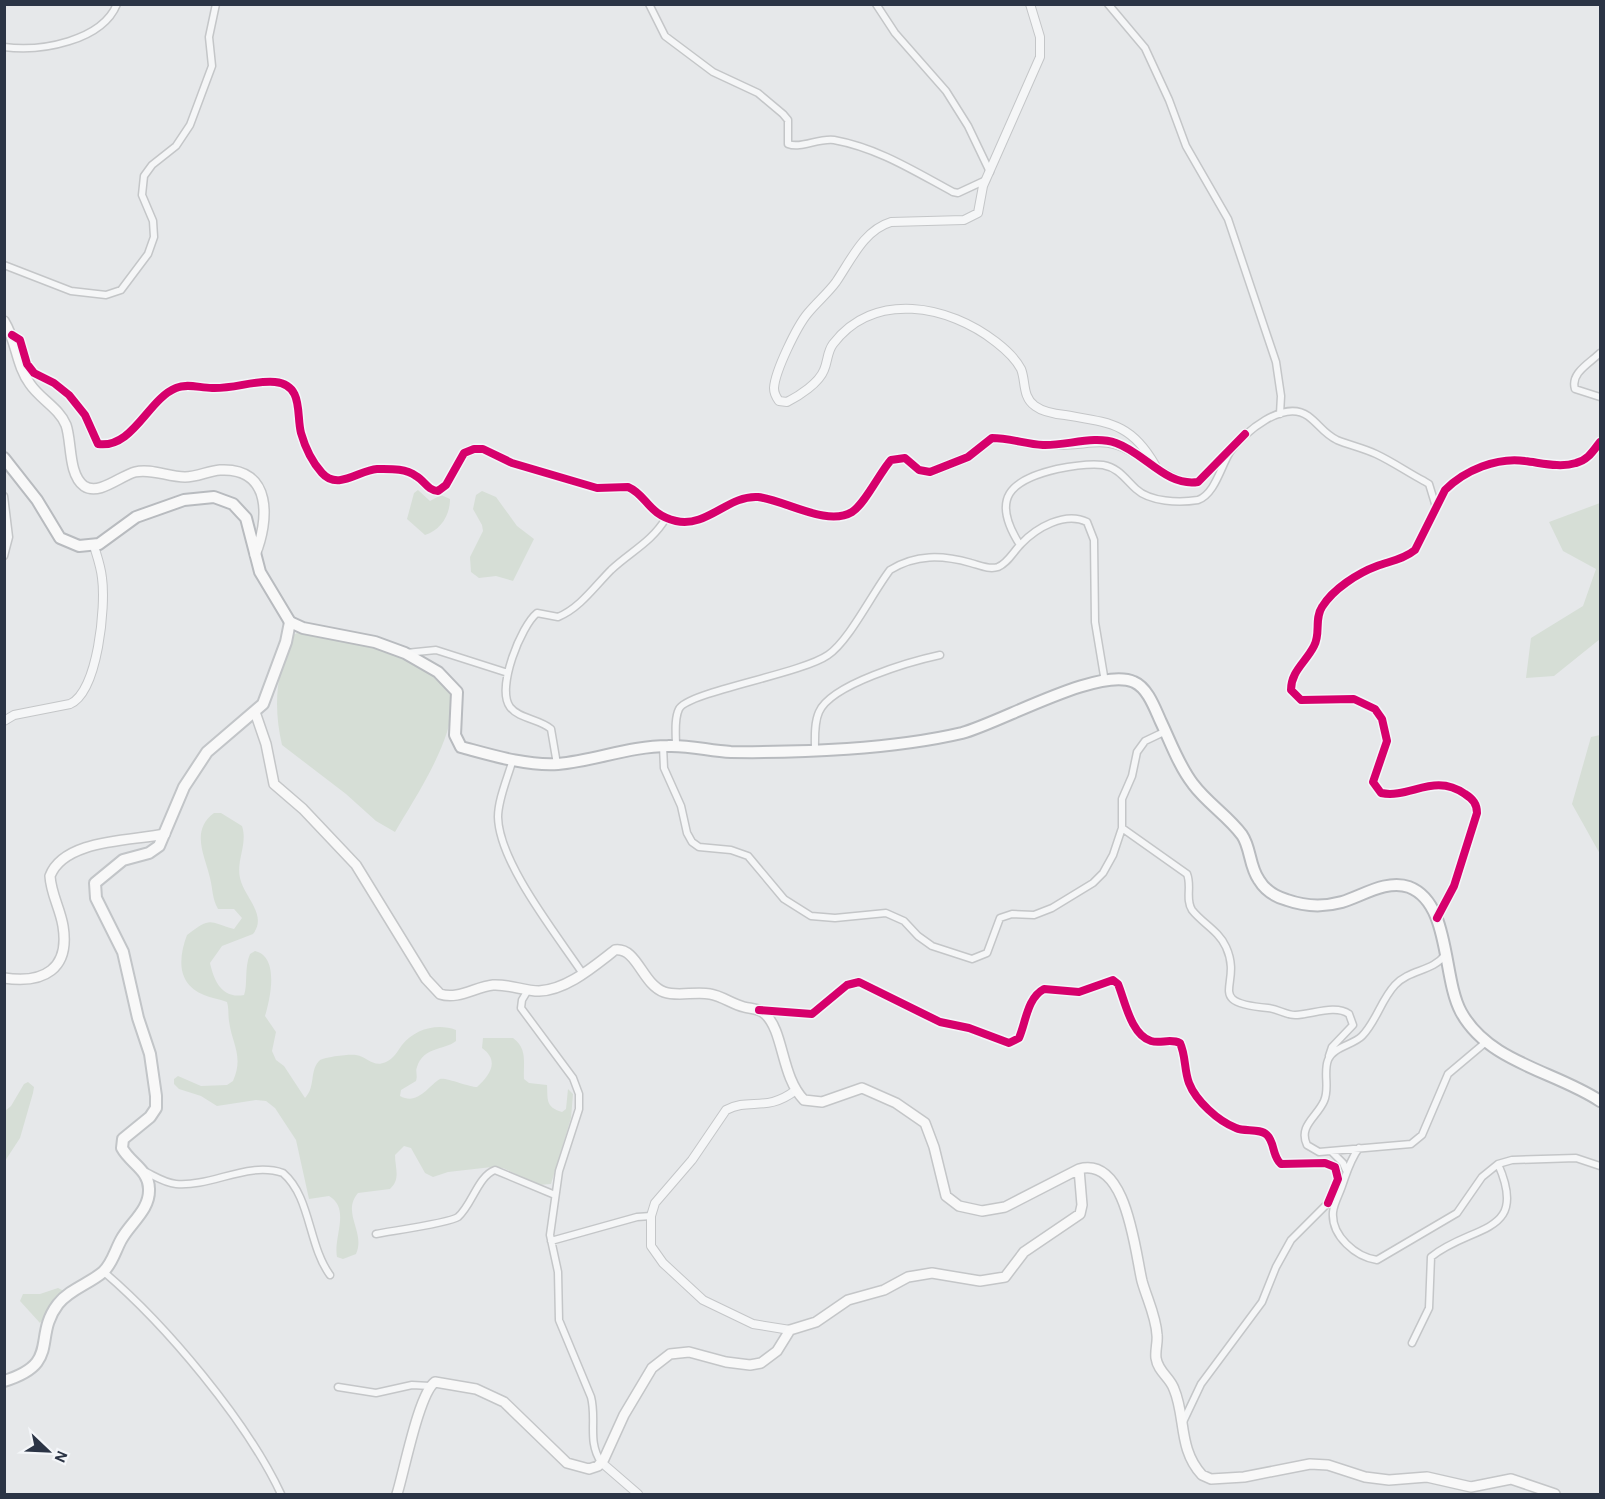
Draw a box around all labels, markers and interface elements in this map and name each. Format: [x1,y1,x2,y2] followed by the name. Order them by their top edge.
[18,1421,78,1481] north arrow
[51,1448,70,1465] text: N

